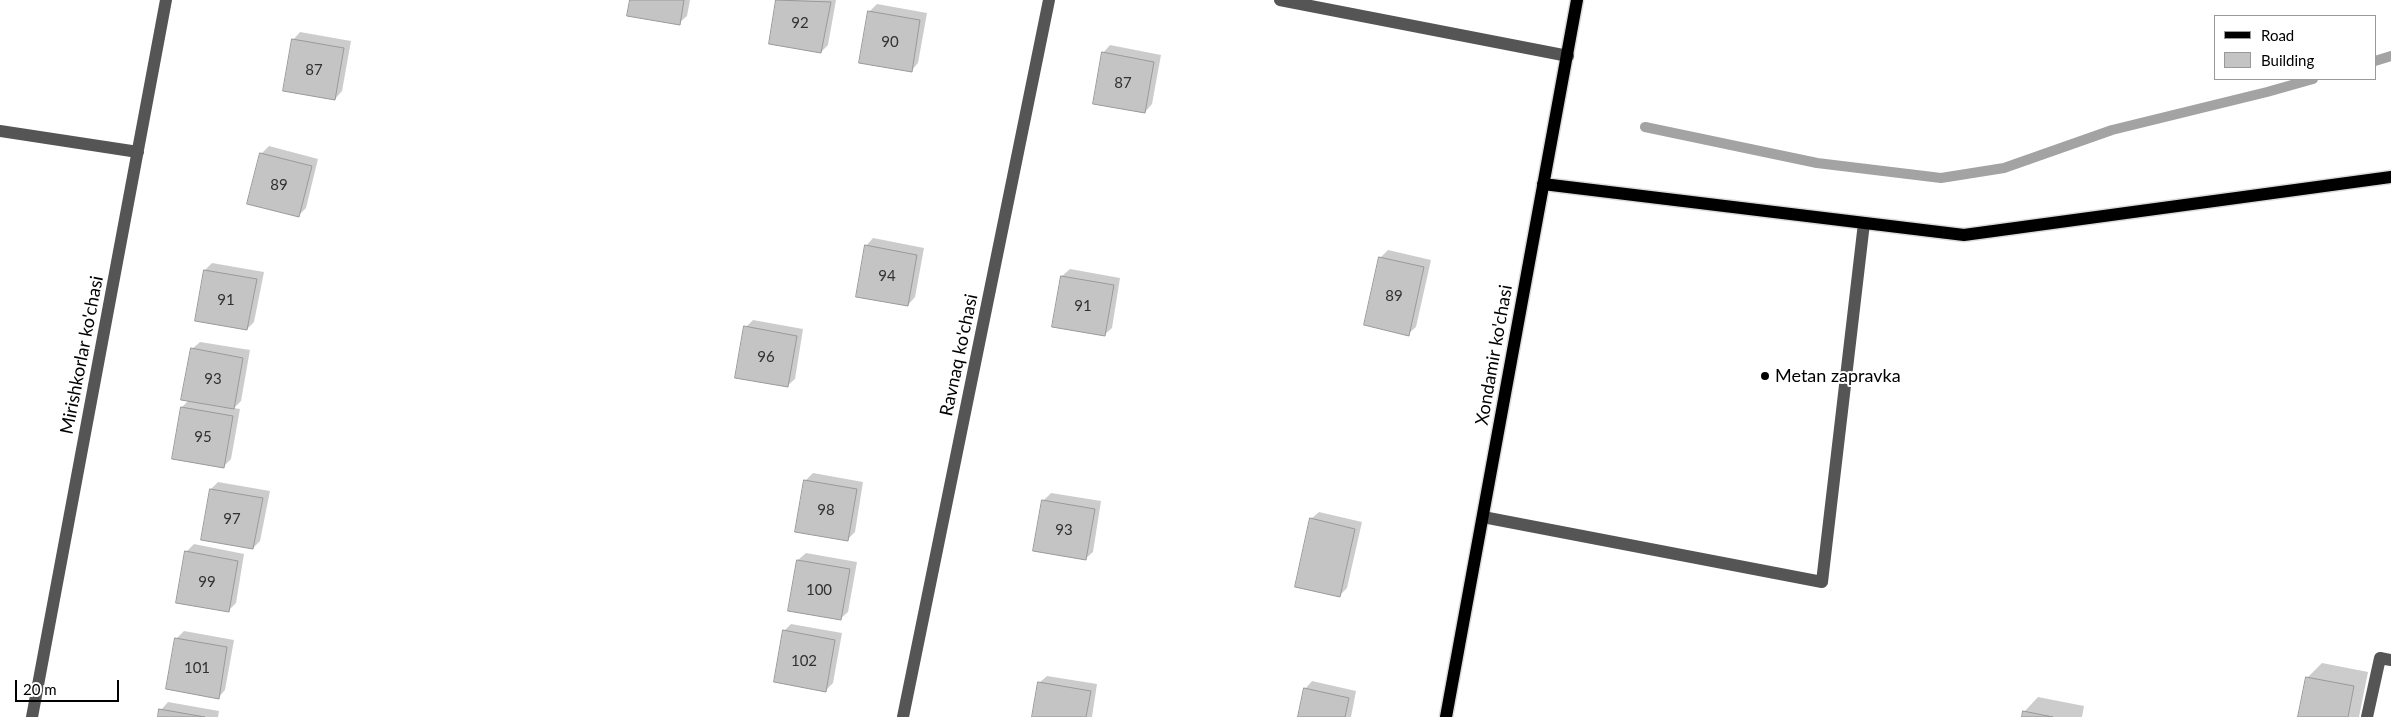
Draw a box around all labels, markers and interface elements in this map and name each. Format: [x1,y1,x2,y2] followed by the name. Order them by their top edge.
[791,14,809,32] house number: 92
[2214,15,2376,80] legend
[2261,26,2294,44] text: Road
[881,33,899,51] house number: 90
[2261,51,2314,69] text: Building
[305,61,323,79] house number: 87
[1114,74,1132,92] house number: 87
[270,176,288,194] house number: 89
[878,267,896,285] house number: 94
[56,274,108,436] street label: Mirishkorlar ko'chasi
[1471,283,1517,427] street label: Xondamir ko'chasi
[1385,287,1403,305] house number: 89
[217,291,235,309] house number: 91
[936,292,982,418] street label: Ravnaq ko'chasi
[1074,297,1092,315] house number: 91
[757,348,775,366] house number: 96
[1775,365,1901,387] place label: Metan zapravka
[204,370,222,388] house number: 93
[1759,370,1771,382] marker: Metan zapravka
[194,428,212,446] house number: 95
[817,501,835,519] house number: 98
[223,510,241,528] house number: 97
[1055,521,1073,539] house number: 93
[198,573,216,591] house number: 99
[806,581,832,599] house number: 100
[791,652,817,670] house number: 102
[184,659,210,677] house number: 101
[18,670,121,702] scale bar
[23,680,57,698] text: 20 m

